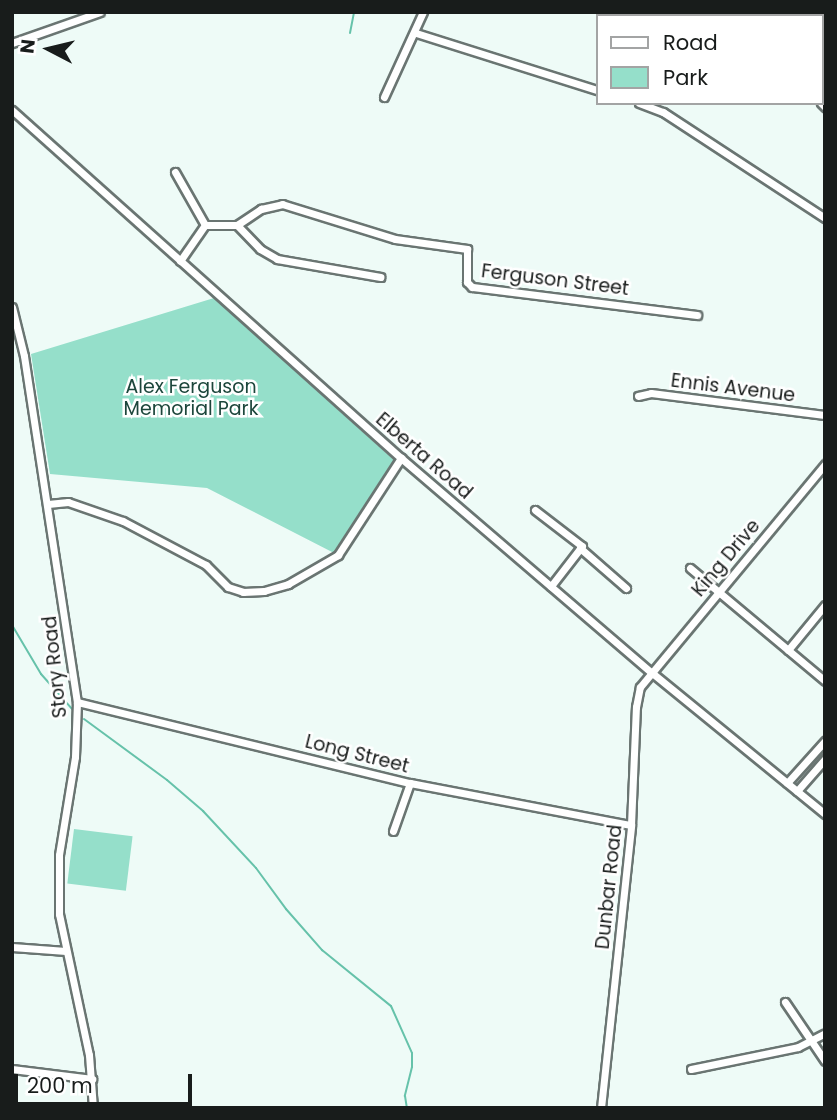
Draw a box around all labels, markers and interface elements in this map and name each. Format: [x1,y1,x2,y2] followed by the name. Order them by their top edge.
[14,14,84,84] north arrow
[596,14,823,105] legend
[663,28,718,57] text: Road
[13,38,42,55] text: N
[663,63,708,92] text: Park
[480,260,630,300] street label: Ferguson Street
[670,369,796,407] street label: Ennis Avenue
[124,376,258,420] park label: Alex Ferguson Memorial Park
[371,408,477,504] street label: Elberta Road
[687,515,765,601] street label: King Drive
[38,615,72,719] street label: Story Road
[303,730,411,778] street label: Long Street
[591,824,627,950] street label: Dunbar Road
[18,1060,196,1104] scale bar
[27,1071,93,1100] text: 200 m

